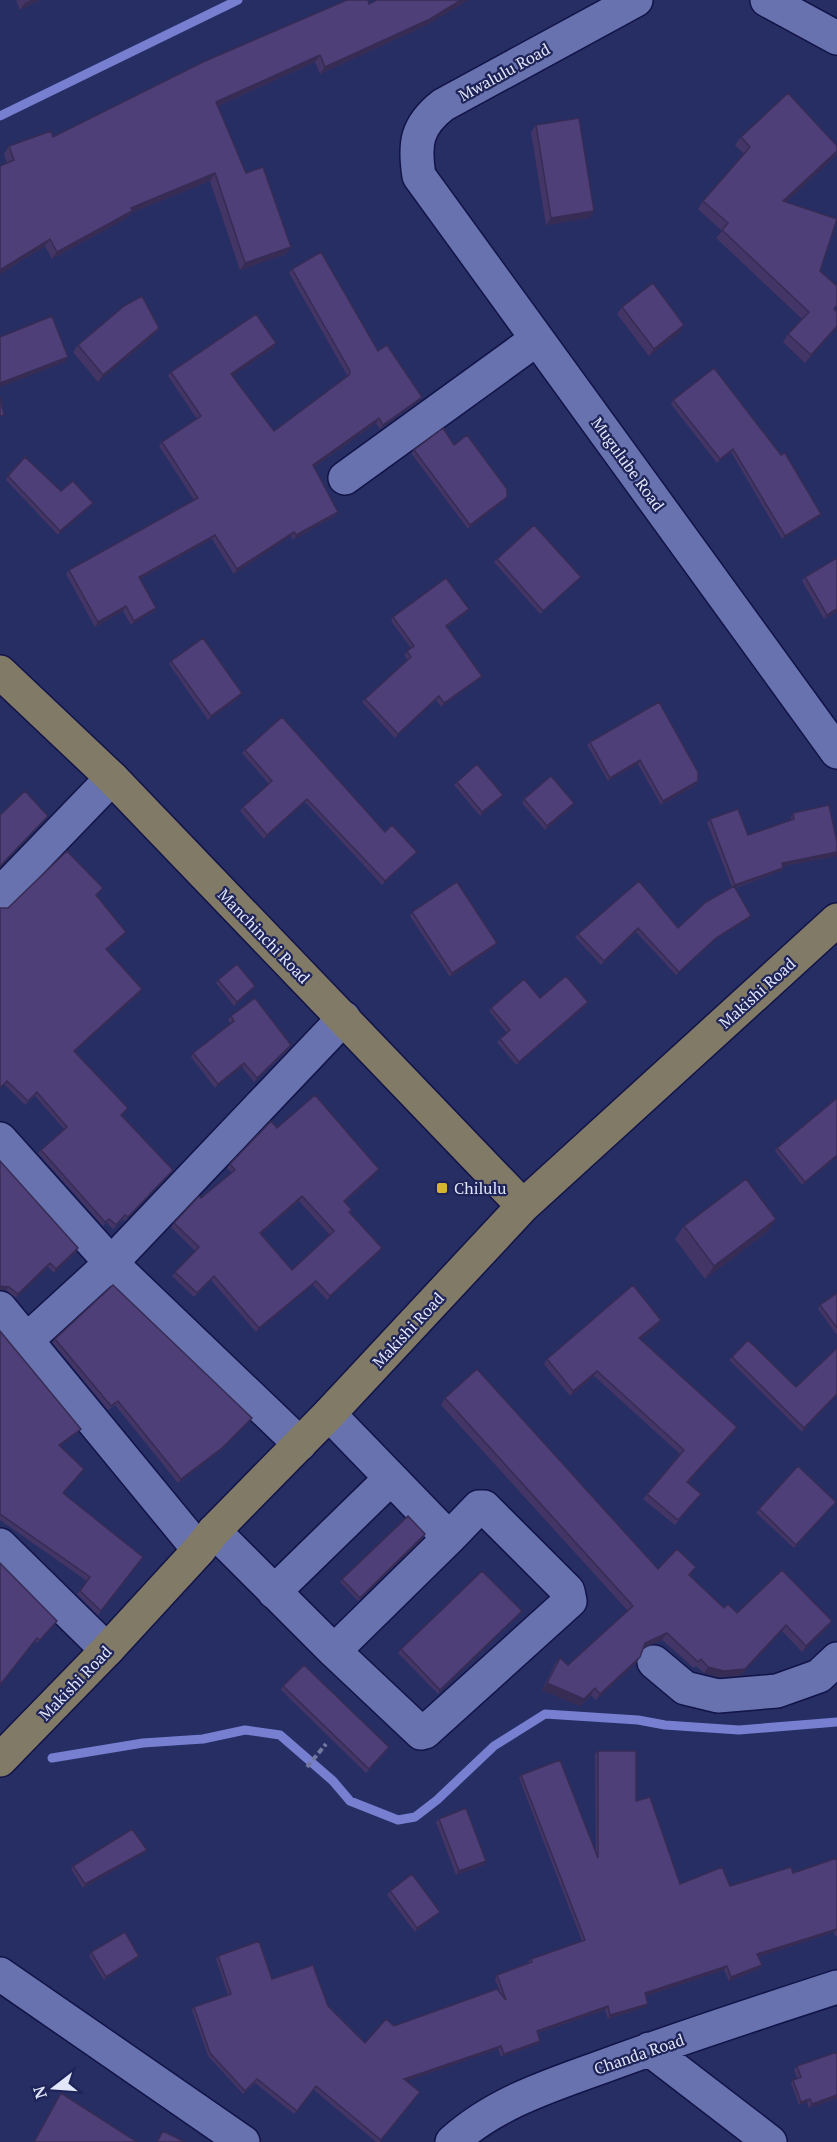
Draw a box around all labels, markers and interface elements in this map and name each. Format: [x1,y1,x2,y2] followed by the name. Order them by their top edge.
[454,38,554,106] street label: Mwalulu Road
[586,413,670,515] street label: Mugulube Road
[213,884,315,988] street label: Manchinchi Road
[714,953,800,1033] street label: Makishi Road
[454,1177,507,1199] place label: Chilulu
[435,1181,449,1195] marker: Chilulu
[367,1287,449,1373] street label: Makishi Road
[34,1641,116,1725] street label: Makishi Road
[591,2028,687,2080] street label: Chanda Road
[24,2058,84,2118] north arrow
[27,2083,52,2101] text: N

